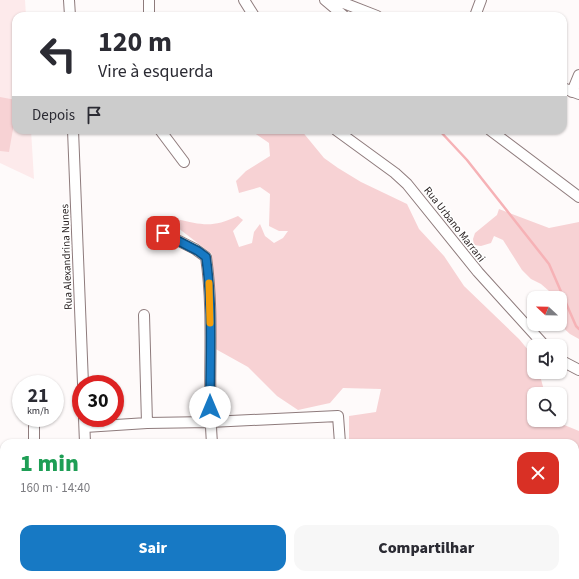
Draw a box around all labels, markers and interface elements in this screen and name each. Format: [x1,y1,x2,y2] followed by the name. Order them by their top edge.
[98,22,172,62] text: 120 m
[32,28,84,80] icon: left
[98,59,213,84] text: Vire à esquerda
[83,104,105,126] icon: arrive
[32,105,75,126] text: Depois
[420,184,489,265] street label: Rua Urbano Marrani
[57,203,76,310] street label: Rua Alexandrina Nunes
[146,216,180,250] pin
[152,222,174,244] icon: arrive
[527,291,567,331] north arrow
[527,291,567,427] map controls
[527,339,567,379] button: sound
[72,375,124,427] speed limit sign: 30
[27,382,49,410] text: 21
[189,386,231,428] position arrow
[527,387,567,427] button: search
[27,404,49,418] text: km/h
[20,446,79,481] text: 1 min
[517,452,559,494] button: close
[20,479,90,497] text: 160 m · 14:40
[20,525,286,571] button: Sair
[294,525,559,571] button: Compartilhar

